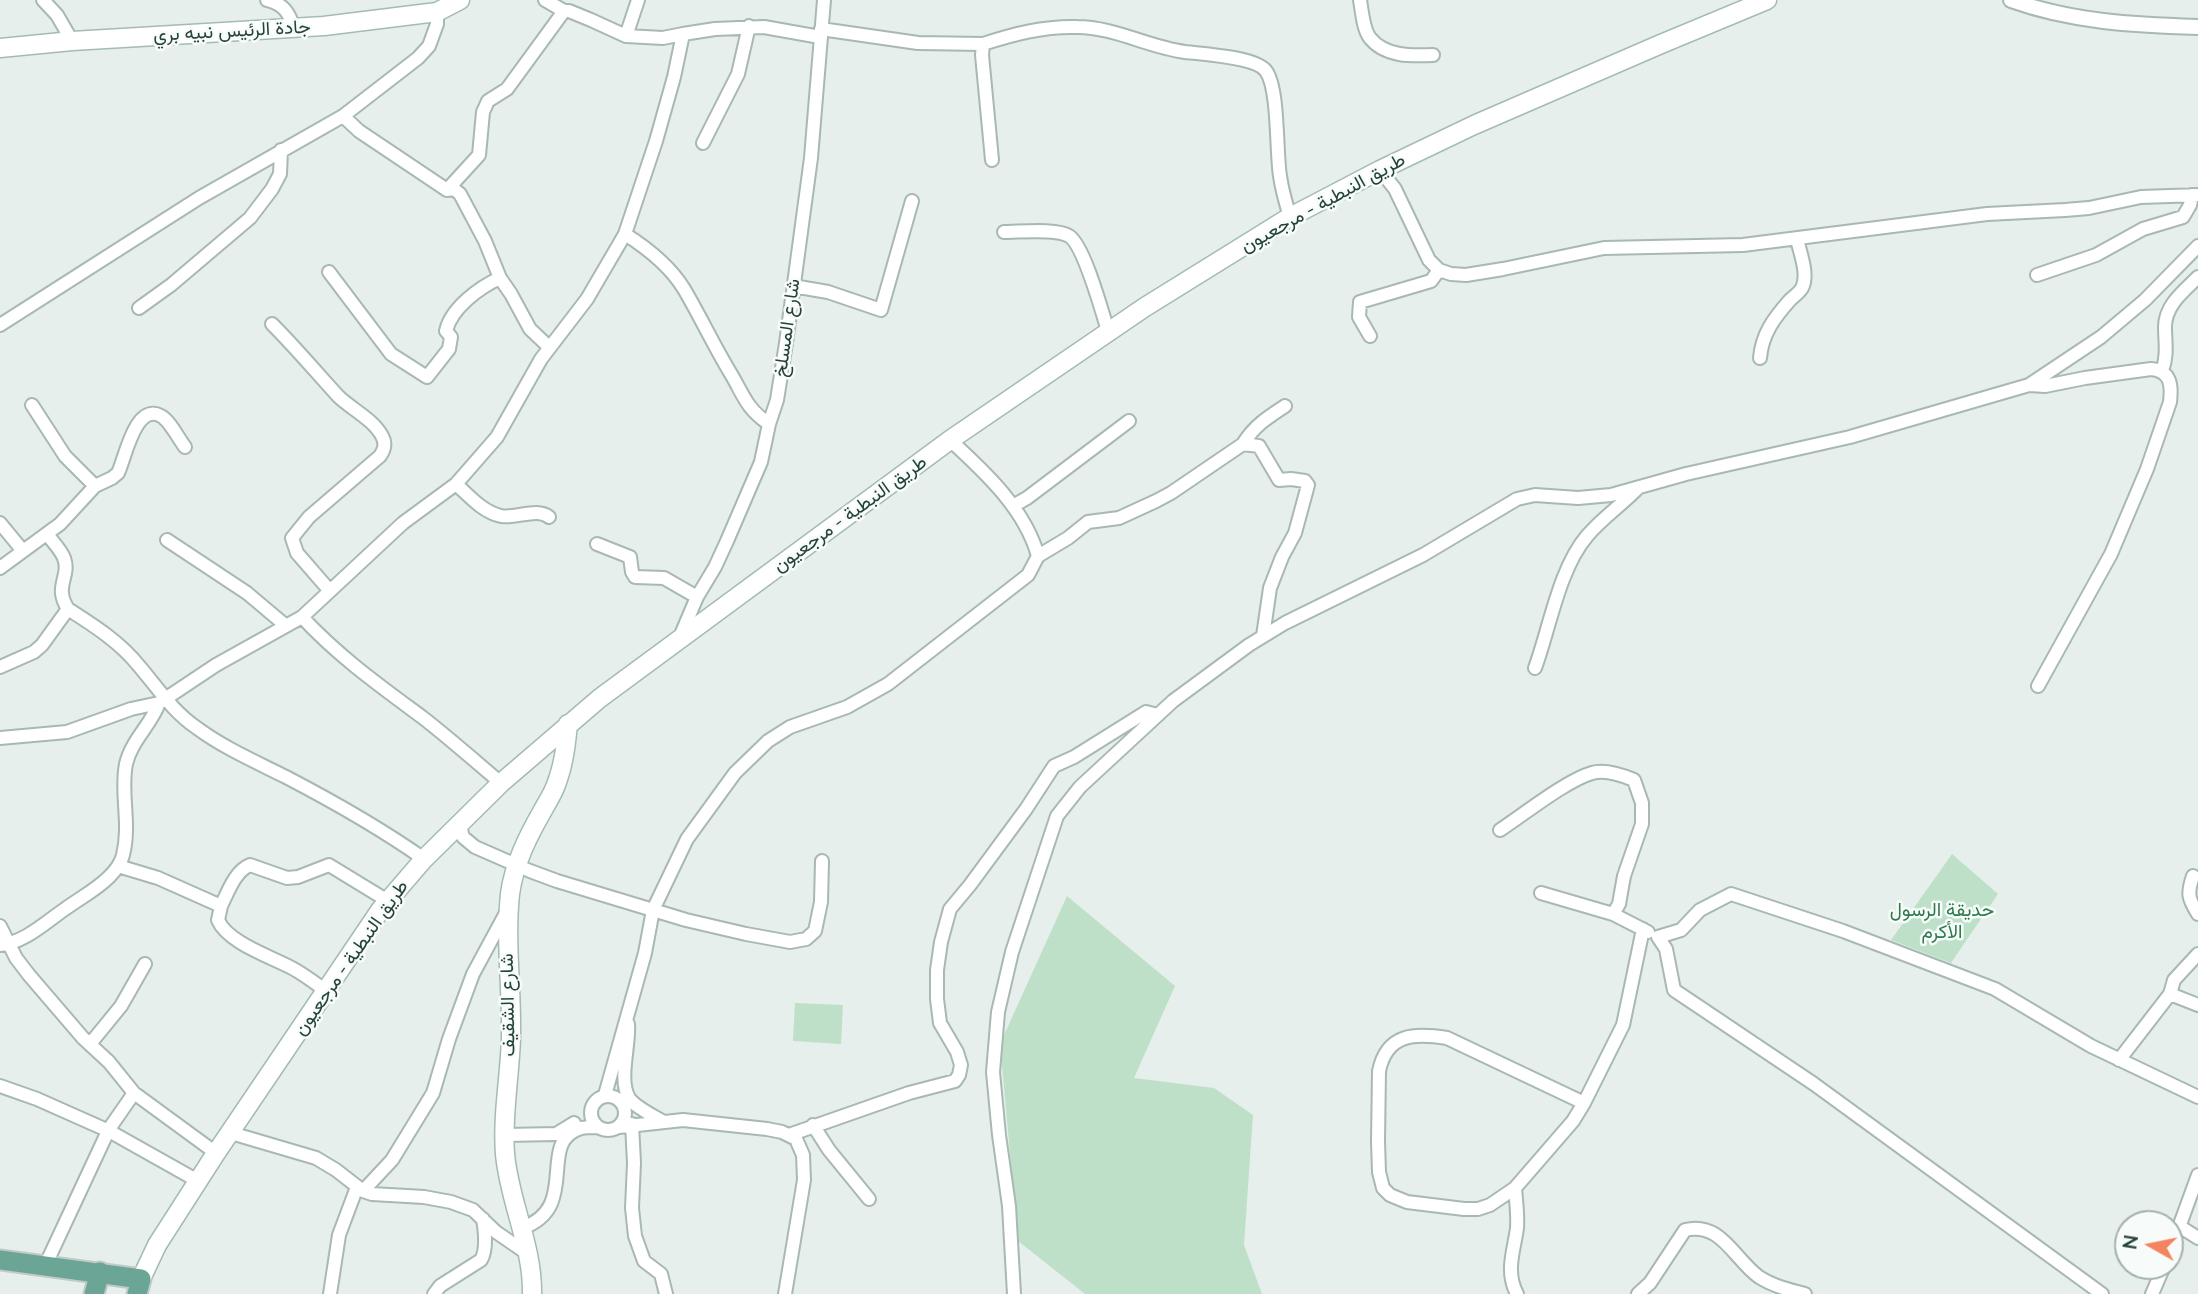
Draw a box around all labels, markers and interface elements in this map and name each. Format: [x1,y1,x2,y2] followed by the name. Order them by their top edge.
[153,15,311,47] street label: جادة الرئيس نبيه بري
[1237,148,1409,258] street label: طريق النبطية - مرجعيون
[769,277,805,379] street label: شارع المسلخ
[769,451,931,577] street label: طريق النبطية - مرجعيون
[289,876,413,1040] street label: طريق النبطية - مرجعيون
[1890,899,1994,943] park label: حديقة الرسول الأكرم
[496,953,520,1057] street label: شارع الشقيف
[2114,1210,2184,1280] north arrow
[2117,1233,2143,1251] text: N

